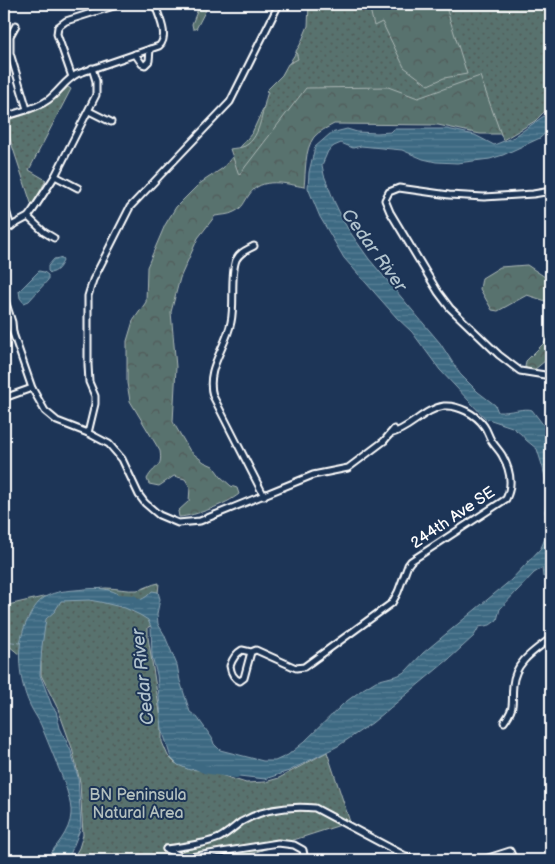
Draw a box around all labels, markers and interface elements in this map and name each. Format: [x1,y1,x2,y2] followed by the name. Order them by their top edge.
[337,205,412,297] water label: Cedar River
[407,483,499,553] street label: 244th Ave SE
[127,626,159,726] water label: Cedar River
[89,786,187,823] park label: BN Peninsula Natural Area

